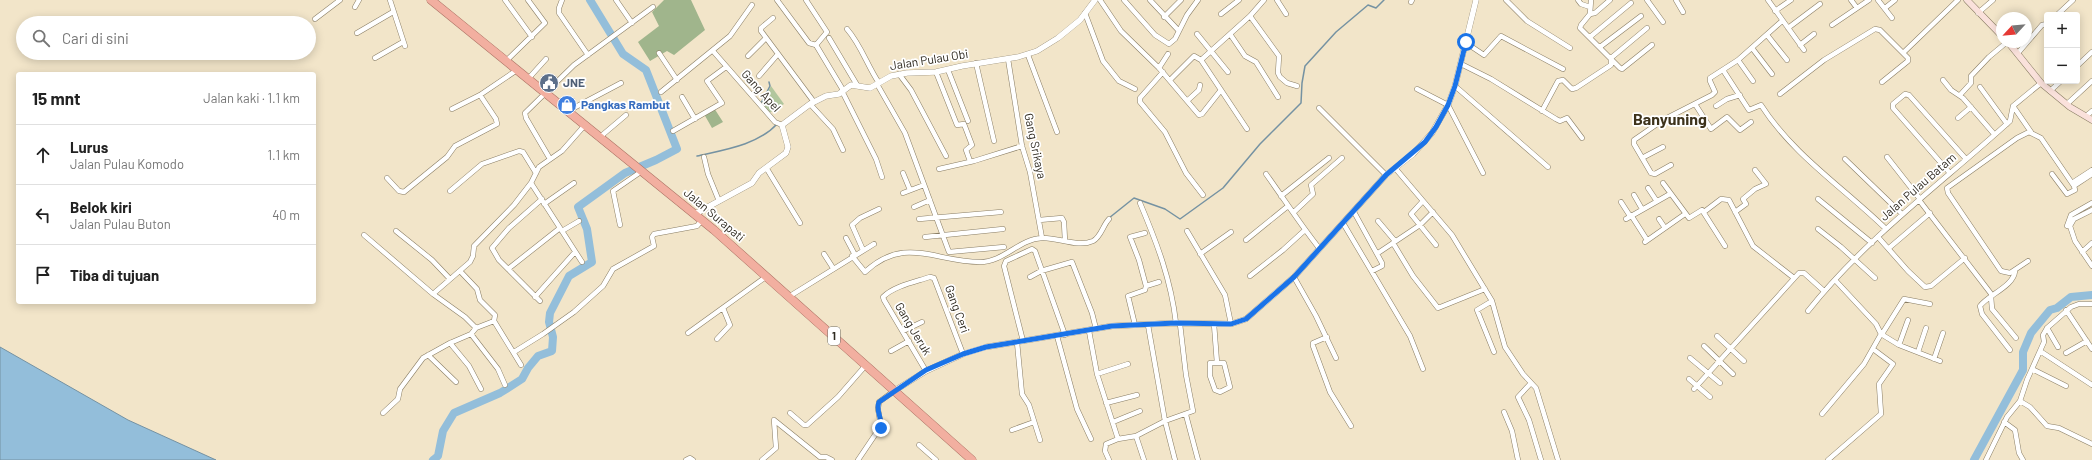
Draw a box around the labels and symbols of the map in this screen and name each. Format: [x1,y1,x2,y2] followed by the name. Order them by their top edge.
[1996,12,2032,48] north arrow
[1457,33,1475,51] route start
[889,46,969,72] street label: Jalan Pulau Obi
[739,66,784,114] street label: Gang Apel
[538,72,560,94] public building icon: JNE
[563,75,585,89] place label: JNE
[556,94,578,116] shop icon: Pangkas Rambut
[581,97,671,111] place label: Pangkas Rambut
[1633,109,1707,128] district label: Banyuning
[1022,112,1050,180] street label: Gang Srikaya
[1877,149,1958,223] street label: Jalan Pulau Batam
[681,185,748,244] street label: Jalan Surapati
[943,283,973,334] street label: Gang Ceri
[893,300,935,357] street label: Gang Jeruk
[828,327,840,345] road number: 1
[872,419,890,437] route end

